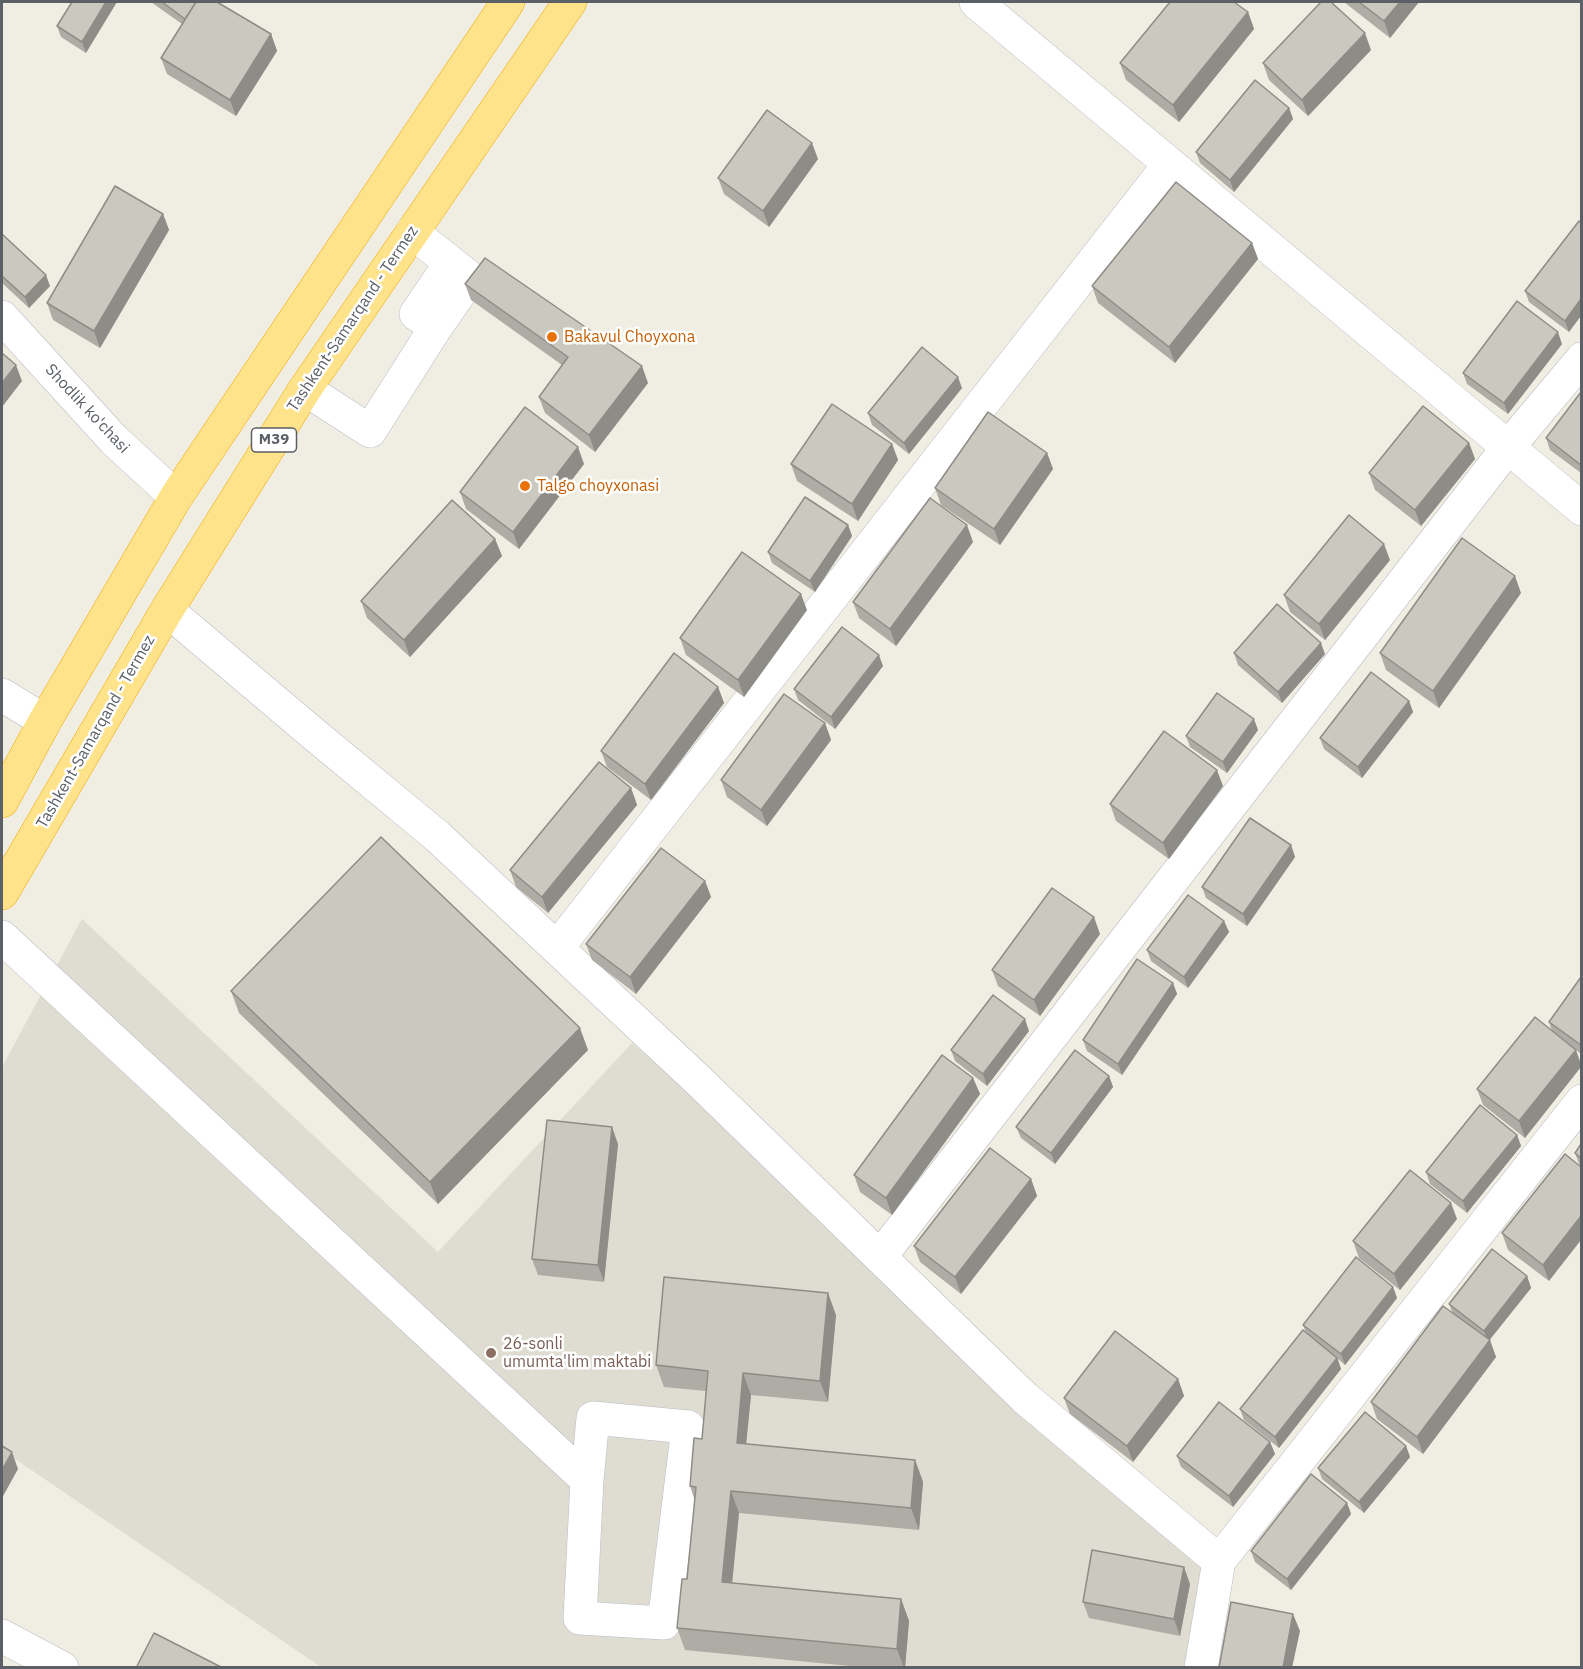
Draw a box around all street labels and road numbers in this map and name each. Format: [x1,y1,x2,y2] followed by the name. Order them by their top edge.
[284,222,422,416] street label: Tashkent-Samarqand - Termez
[41,360,133,458] street label: Shodlik ko'chasi
[252,428,296,452] road number: M39
[33,632,159,832] street label: Tashkent-Samarqand - Termez

